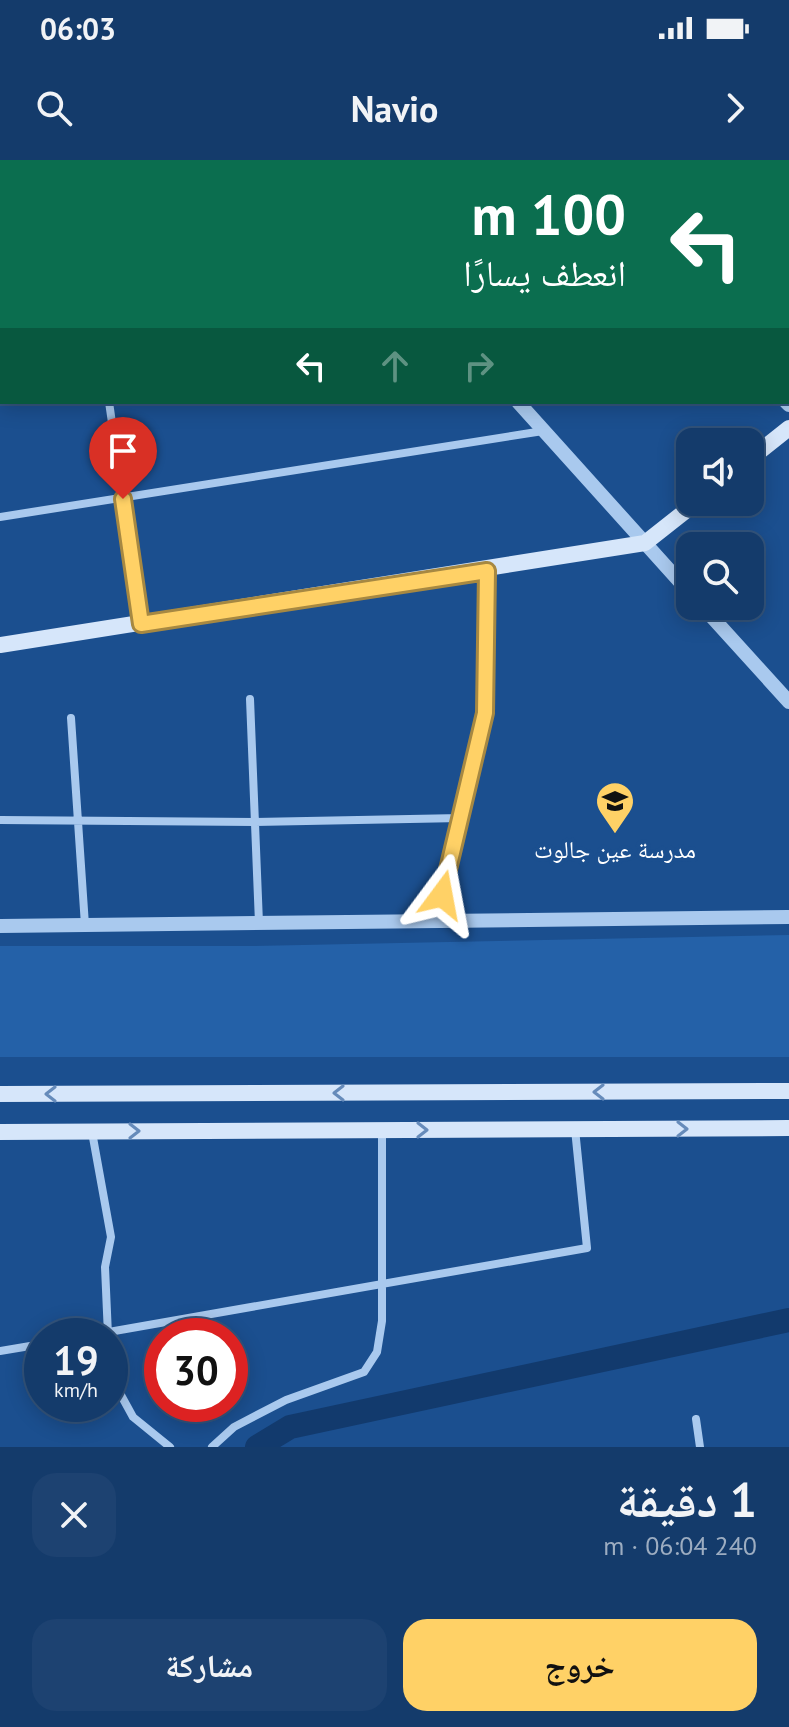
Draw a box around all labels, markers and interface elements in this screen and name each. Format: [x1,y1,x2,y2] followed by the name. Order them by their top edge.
[40,9,116,48] text: 06:03
[351,85,438,132] text: Navio
[32,86,76,130] icon: search
[713,86,757,130] icon: forward
[471,178,626,250] text: 100 m
[654,192,758,296] icon: left
[463,249,626,296] text: انعطف يسارًا
[289,344,333,388] icon: left
[373,344,417,388] icon: ahead
[457,344,501,388] icon: right
[89,417,157,499] pin
[676,428,764,620] map controls
[676,428,764,516] button: sound
[101,429,145,473] icon: arrive
[676,532,764,620] button: search
[594,780,636,835] school or university icon: مدرسة عين جالوت
[534,834,696,865] place label: مدرسة عين جالوت
[400,853,484,937] position arrow
[592,1083,605,1101] one-way arrow
[332,1084,345,1102] one-way arrow
[44,1085,57,1103] one-way arrow
[676,1120,689,1138] one-way arrow
[416,1121,429,1139] one-way arrow
[128,1122,141,1140] one-way arrow
[144,1318,248,1422] speed limit sign: 30
[53,1334,99,1386] text: 19
[54,1377,98,1403] text: km/h
[617,1468,757,1530] text: 1 دقيقة
[32,1473,116,1557] button: close
[603,1529,757,1562] text: 240 m · 06:04
[32,1619,387,1711] button: مشاركة
[403,1619,757,1711] button: خروج

